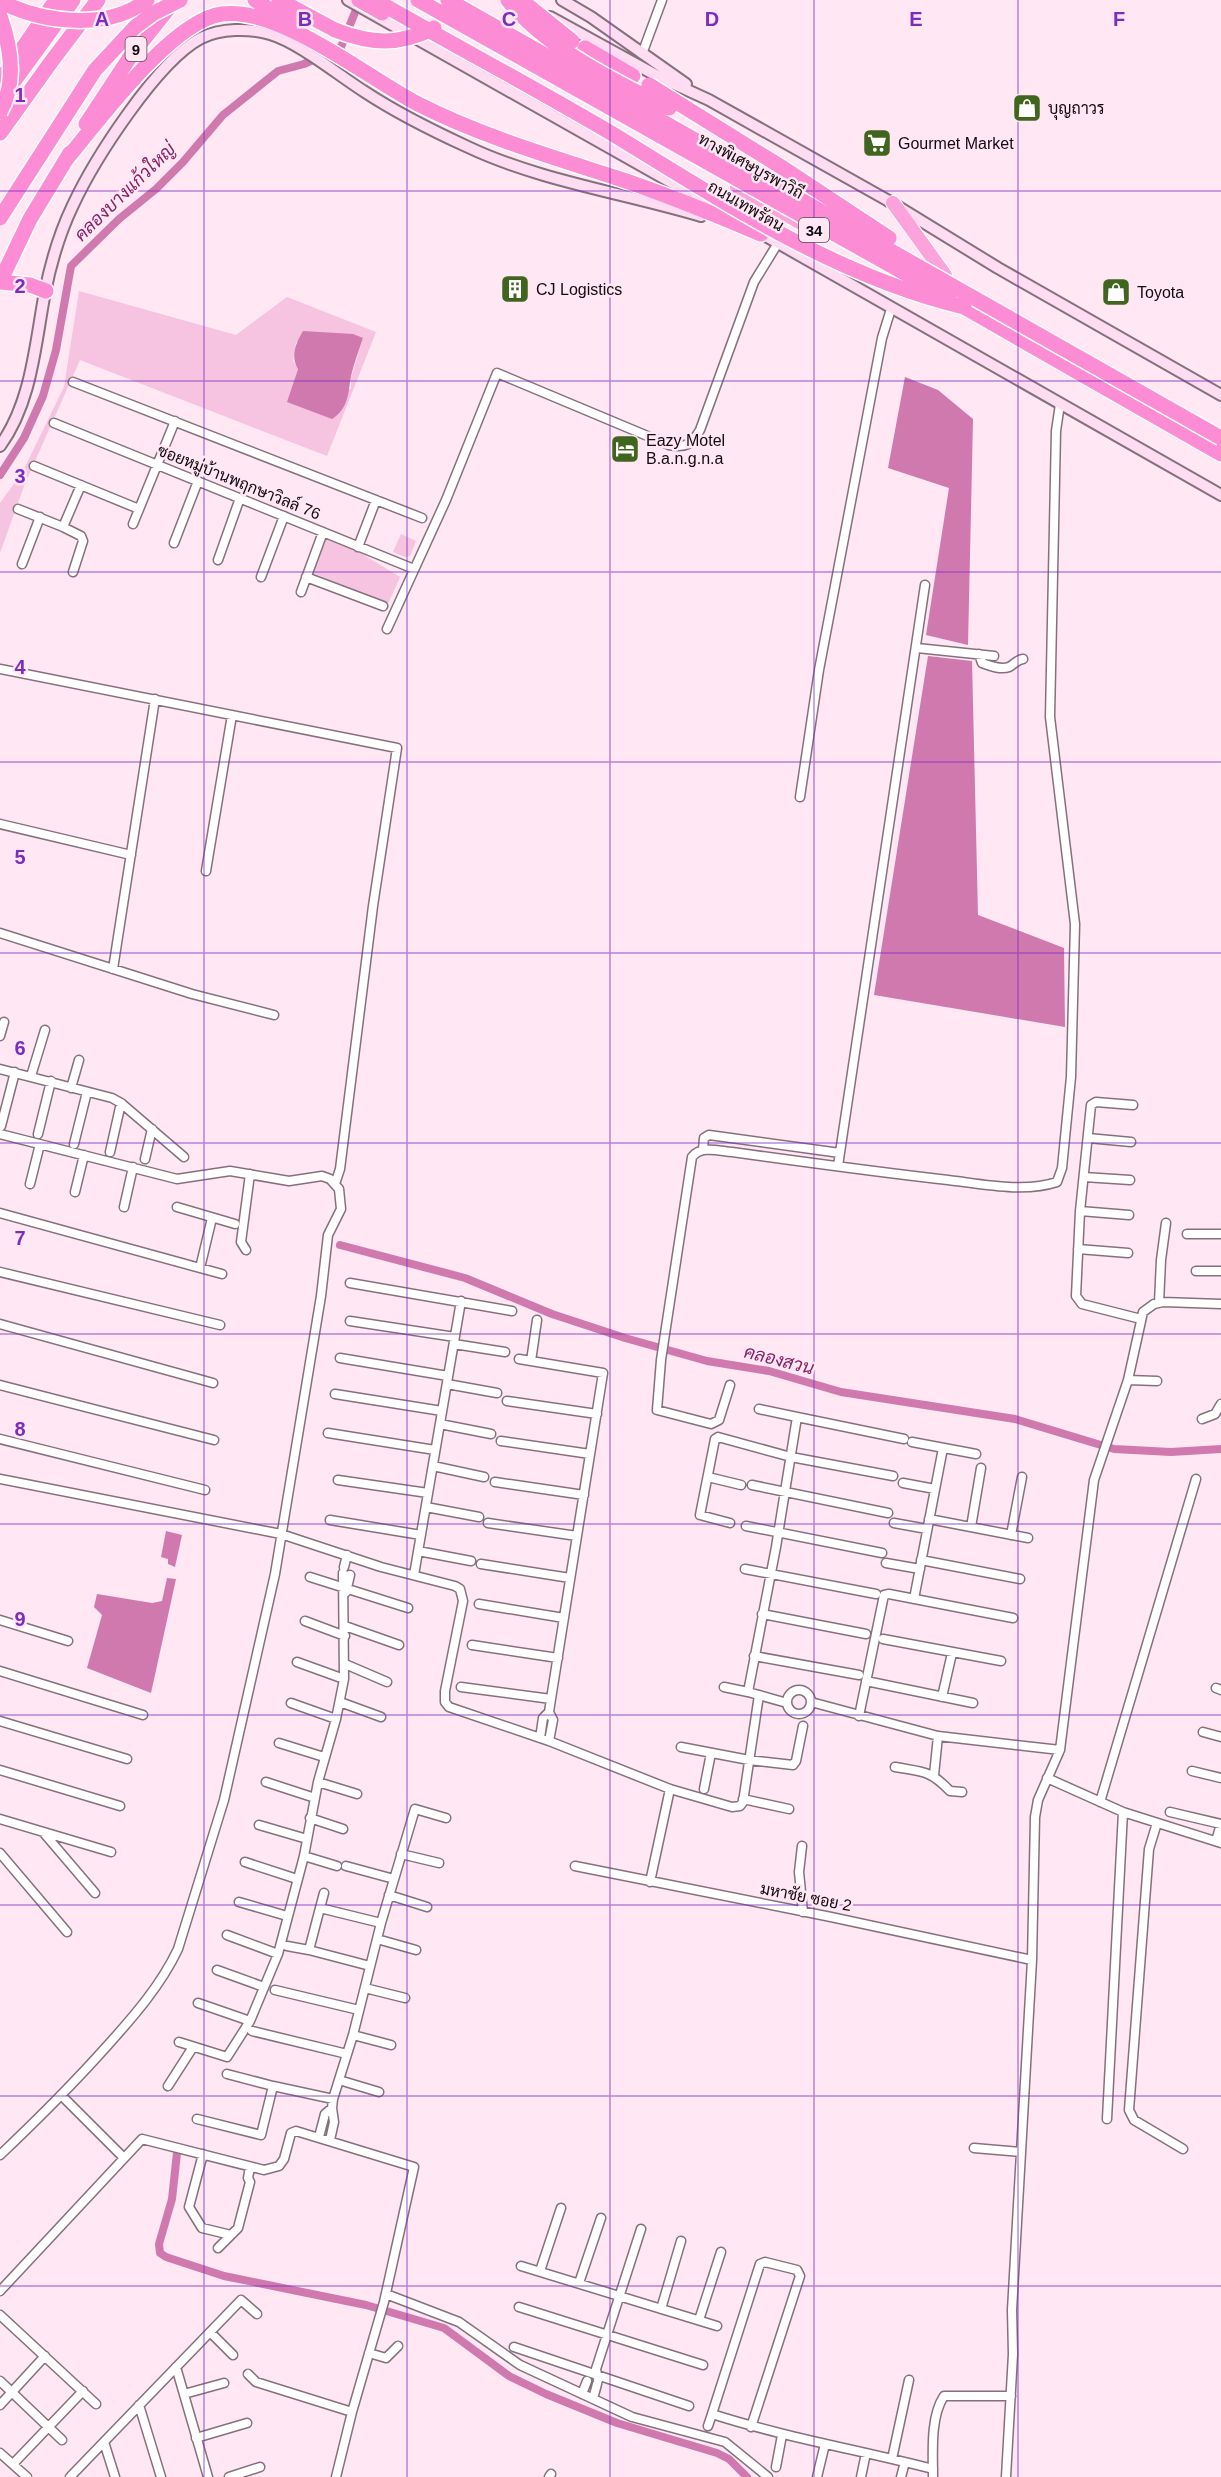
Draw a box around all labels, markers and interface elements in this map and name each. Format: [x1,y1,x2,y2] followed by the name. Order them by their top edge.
[95,8,109,30] text: A
[298,8,312,30] text: B
[502,8,516,30] text: C
[705,8,719,30] text: D
[909,8,923,30] text: E
[1113,8,1125,30] text: F
[126,37,146,61] road number: 9
[14,84,26,106] text: 1
[1011,92,1043,124] shop icon: บุญถาวร
[1048,100,1105,120] place label: บุญถาวร
[861,127,893,159] supermarket icon: Gourmet Market
[694,128,808,204] street label: ทางพิเศษบูรพาวิถี
[898,135,1014,152] place label: Gourmet Market
[69,136,181,246] water label: คลองบางแก้วใหญ่
[705,176,788,234] street label: ถนนเทพรัตน
[799,218,829,242] road number: 34
[499,273,531,305] building icon: CJ Logistics
[14,275,26,297] text: 2
[1100,276,1132,308] shop icon: Toyota
[536,281,622,298] place label: CJ Logistics
[1137,284,1184,301] place label: Toyota
[646,432,725,467] place label: Eazy Motel B.a.n.g.n.a
[609,433,641,465] hotel icon: Eazy Motel B.a.n.g.n.a
[154,438,325,525] street label: ซอยหมู่บ้านพฤกษาวิลล์ 76
[14,465,26,487] text: 3
[14,656,26,678] text: 4
[14,846,26,868] text: 5
[14,1037,26,1059] text: 6
[14,1227,26,1249] text: 7
[742,1342,816,1378] water label: คลองสวน
[14,1418,26,1440] text: 8
[14,1608,26,1630] text: 9
[759,1878,854,1914] street label: มหาชัย ซอย 2

